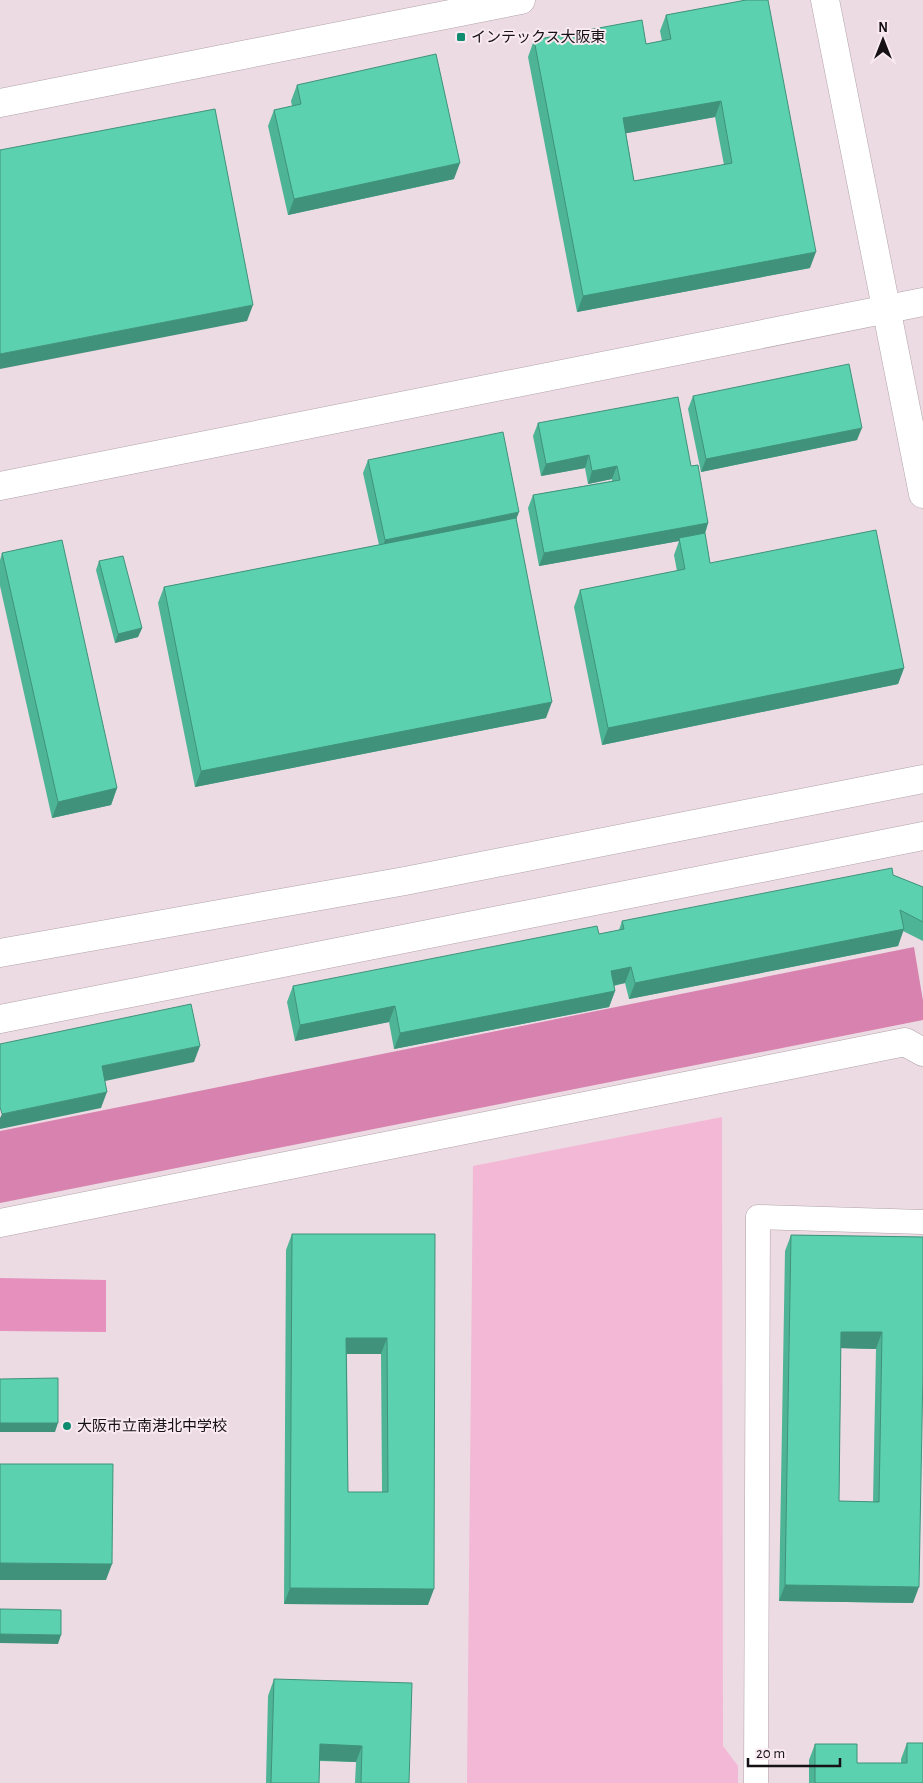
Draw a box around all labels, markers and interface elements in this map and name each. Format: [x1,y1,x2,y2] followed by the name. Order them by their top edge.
[858,15,908,65] north arrow
[878,21,888,35] text: N
[471,29,606,45] place label: インテックス大阪東
[455,31,467,43] marker: インテックス大阪東
[77,1417,227,1434] place label: 大阪市立南港北中学校
[61,1420,73,1432] marker: 大阪市立南港北中学校
[748,1736,840,1768] scale bar
[756,1746,785,1761] text: 20 m

